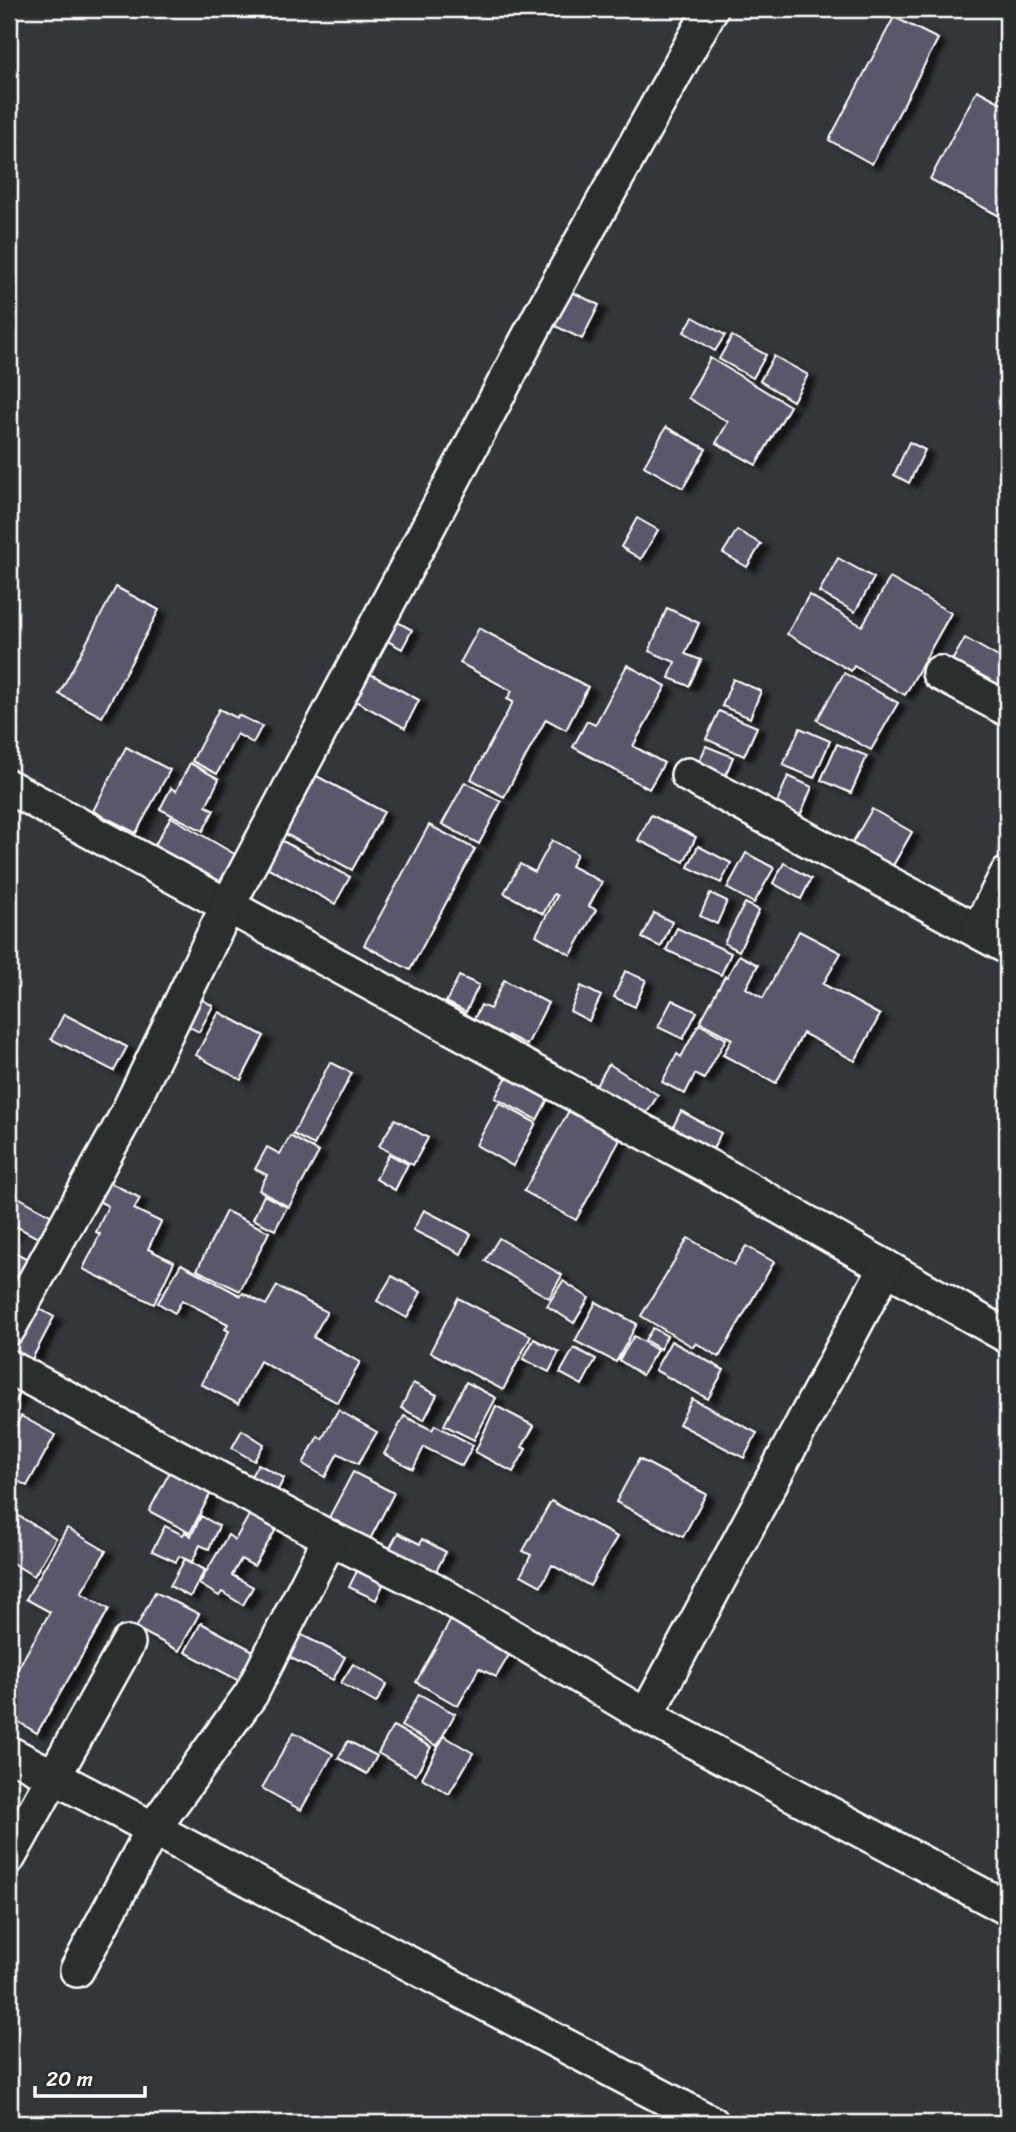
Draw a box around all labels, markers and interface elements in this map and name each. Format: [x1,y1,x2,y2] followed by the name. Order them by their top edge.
[35,2055,145,2099] scale bar
[46,2060,93,2098] text: 20 m

